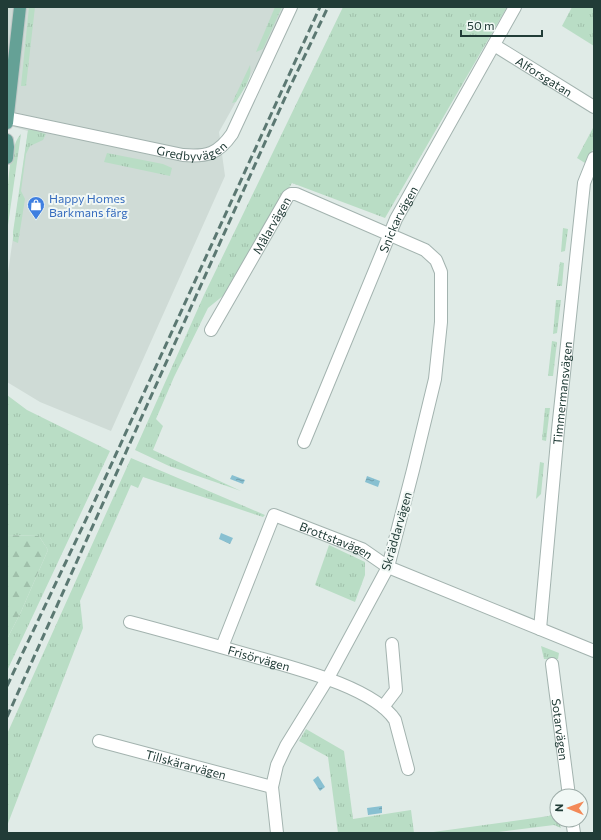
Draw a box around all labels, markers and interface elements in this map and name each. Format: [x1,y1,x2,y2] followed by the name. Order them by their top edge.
[461,12,542,38] scale bar
[467,18,495,32] text: 50 m
[513,53,575,99] street label: Alforsgatan
[155,138,229,163] street label: Gredbyvägen
[376,183,420,254] street label: Snickarvägen
[49,191,128,219] place label: Happy Homes Barkmans färg
[249,194,293,256] street label: Målarvägen
[26,195,46,220] shop icon: Happy Homes Barkmans färg
[550,341,574,445] street label: Timmermansvägen
[378,490,414,572] street label: Skräddarvägen
[298,519,376,561] street label: Brottstavägen
[226,642,292,673] street label: Frisörvägen
[550,698,571,761] street label: Sotarvägen
[144,747,228,782] street label: Tillskärarvägen
[549,788,589,828] north arrow
[552,804,565,812] text: N

